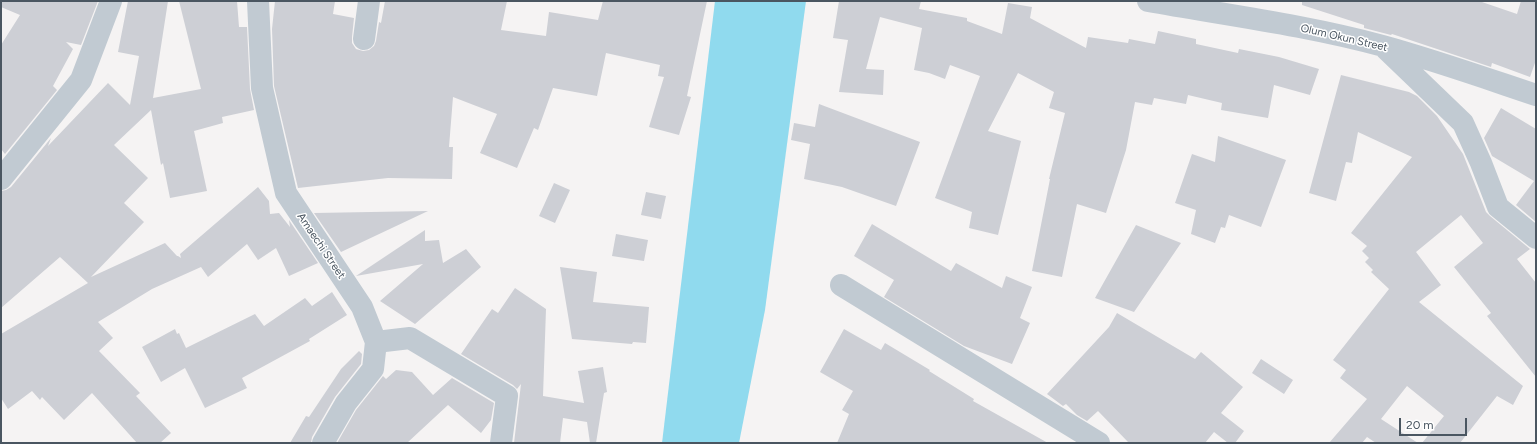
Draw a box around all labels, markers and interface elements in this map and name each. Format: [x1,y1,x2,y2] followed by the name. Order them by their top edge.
[1299,22,1389,54] street label: Olum Okun Street
[294,211,348,281] street label: Amaechi Street
[1401,410,1469,436] scale bar
[1406,418,1434,432] text: 20 m

